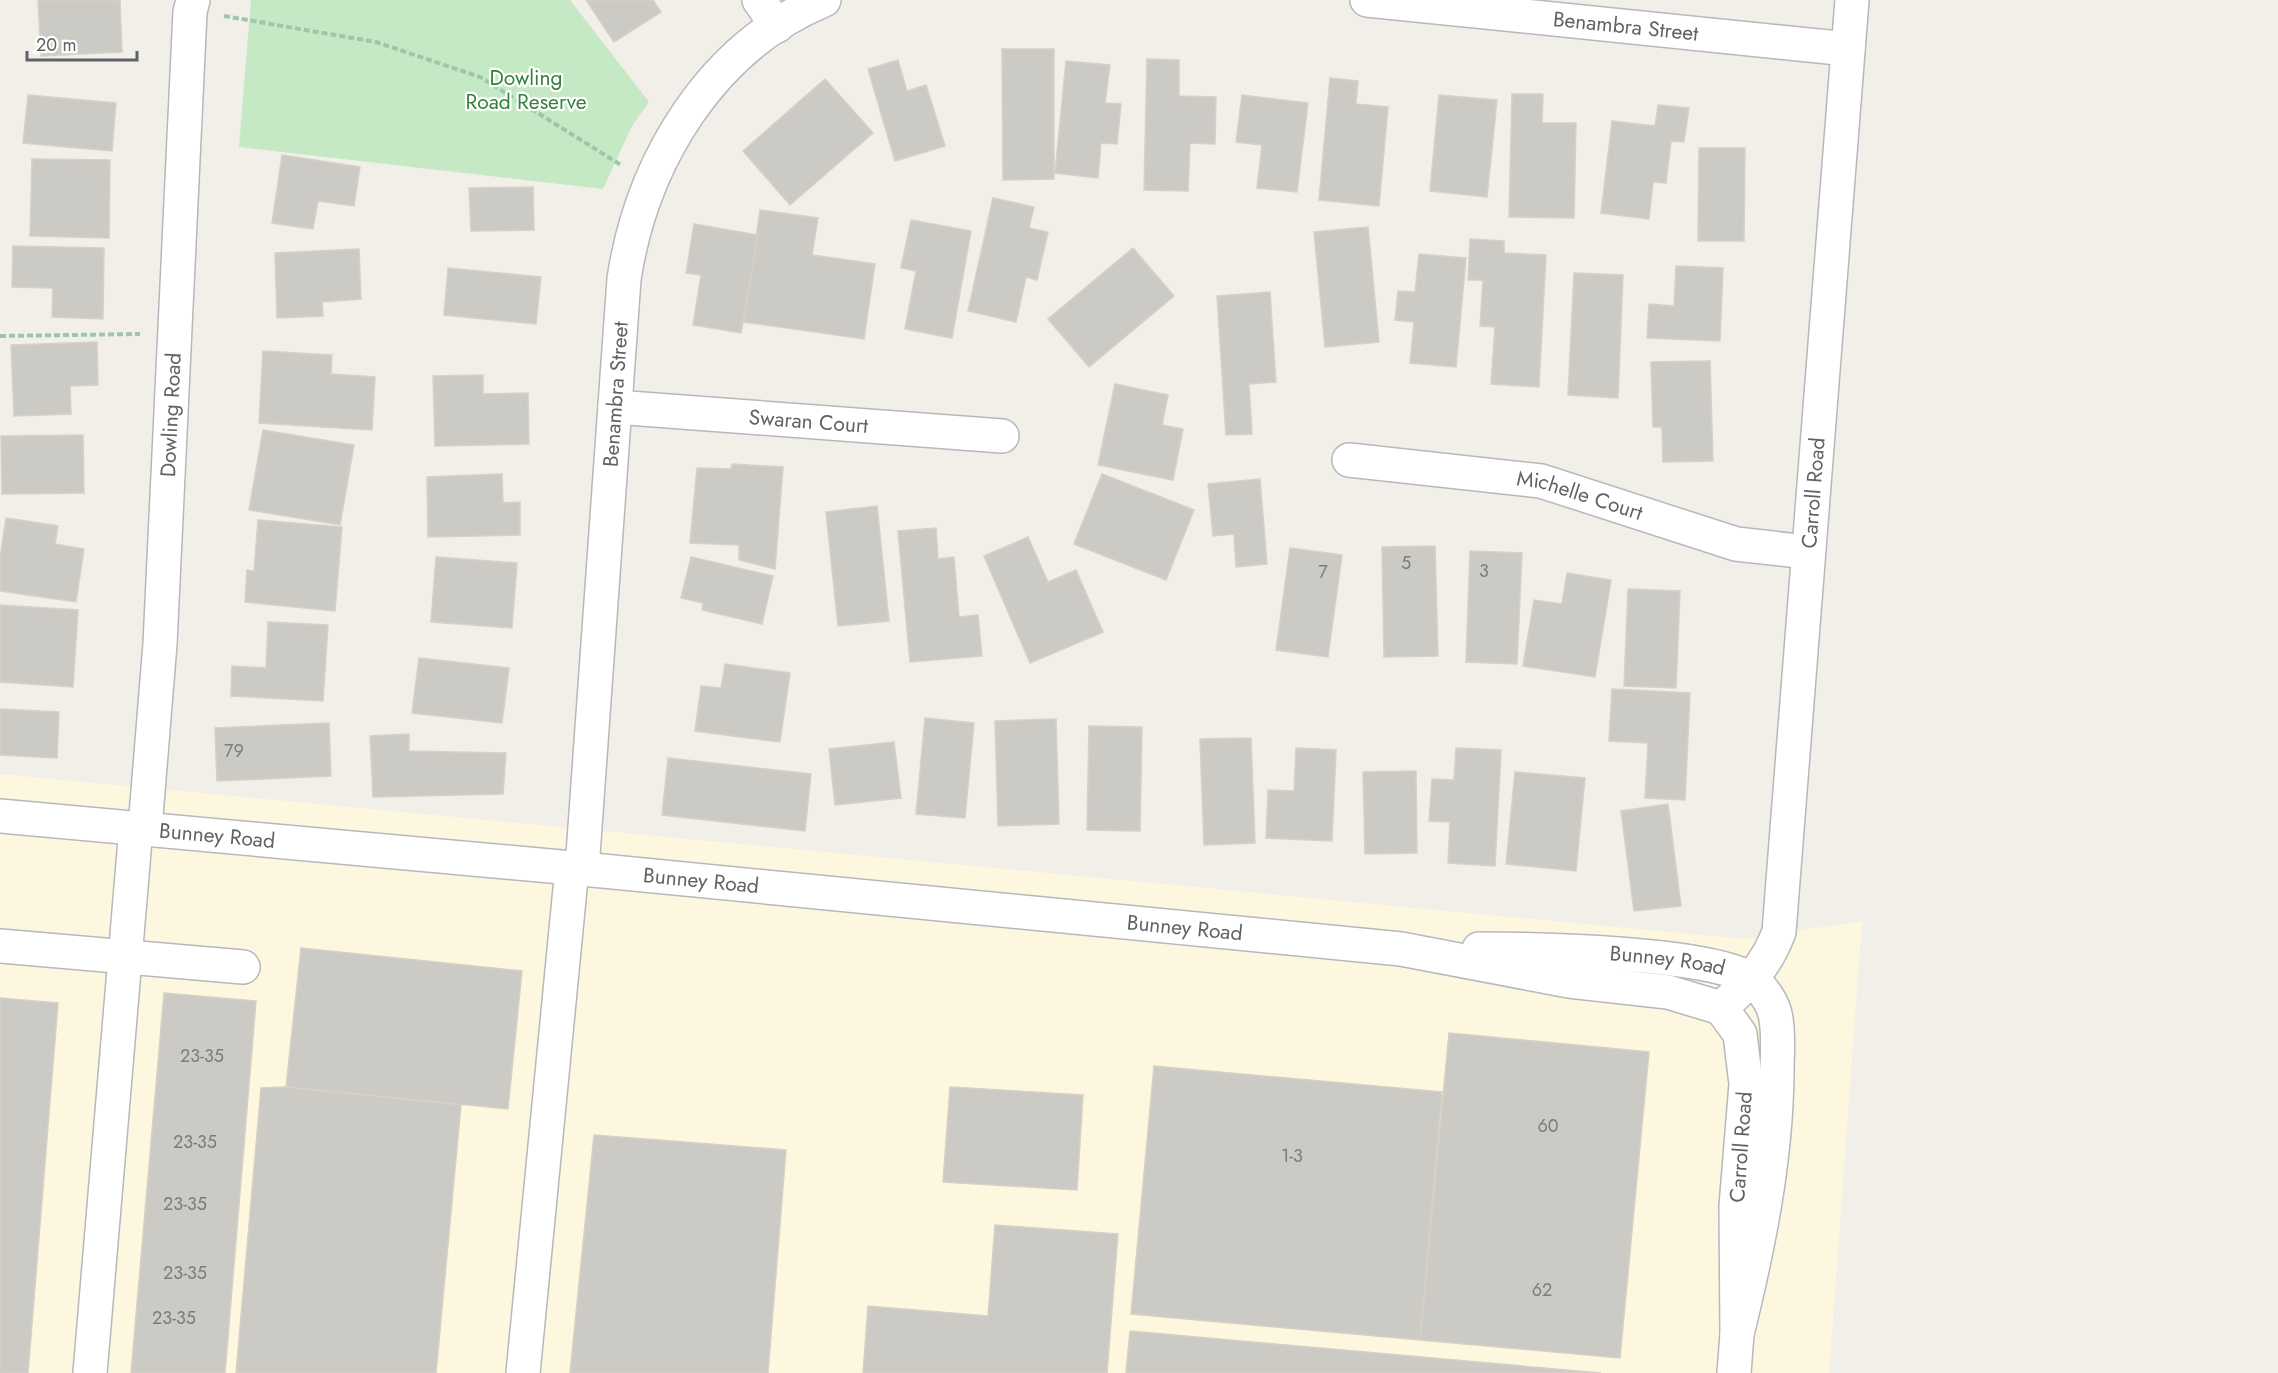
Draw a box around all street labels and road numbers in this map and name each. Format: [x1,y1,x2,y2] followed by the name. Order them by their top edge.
[1552,4,1700,49] street label: Benambra Street
[596,320,636,468] street label: Benambra Street
[153,352,189,478] street label: Dowling Road
[748,402,869,441] street label: Swaran Court
[1794,436,1833,550] street label: Carroll Road
[1515,463,1647,528] street label: Michelle Court
[158,816,276,856] street label: Bunney Road
[642,860,760,901] street label: Bunney Road
[1125,907,1244,948] street label: Bunney Road
[1609,938,1728,983] street label: Bunney Road
[1722,1090,1760,1204] street label: Carroll Road

